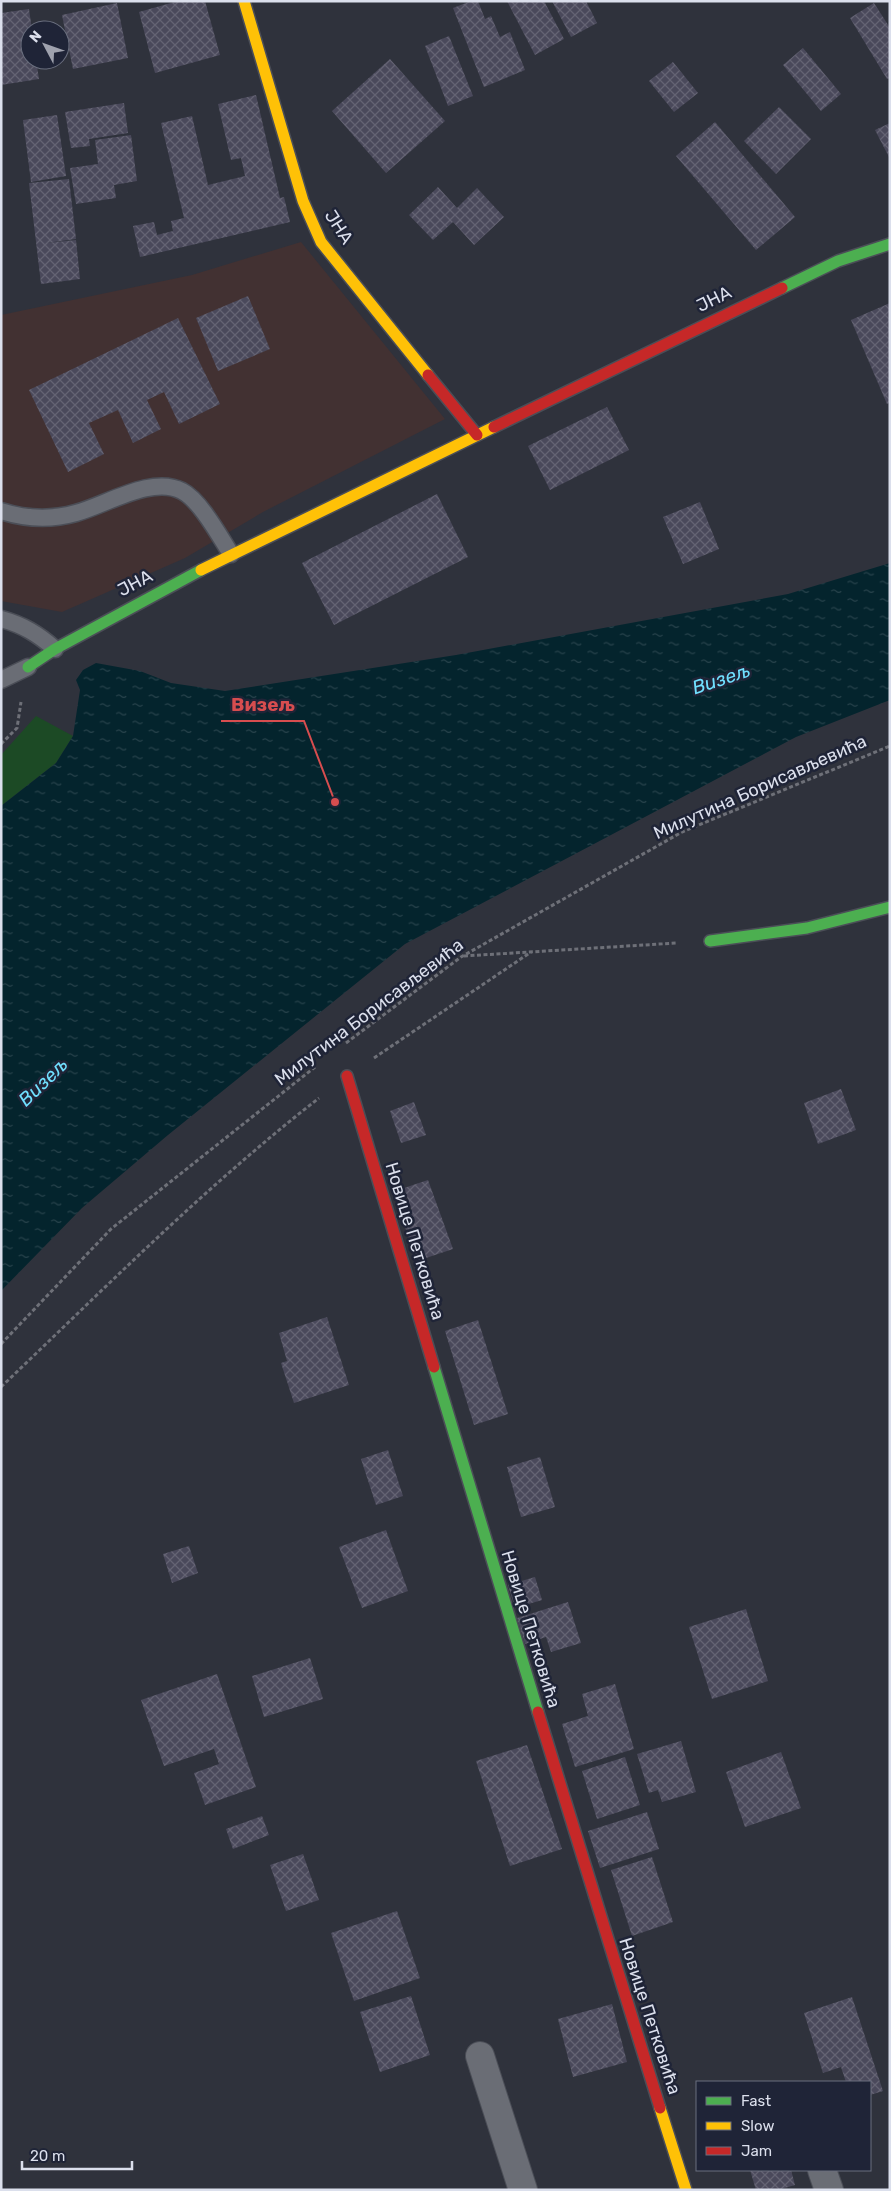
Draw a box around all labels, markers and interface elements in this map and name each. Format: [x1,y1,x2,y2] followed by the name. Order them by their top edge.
[20,20,70,70] north arrow
[26,27,45,46] text: N
[320,206,358,248] street label: ЈНА
[693,281,735,317] street label: ЈНА
[114,565,156,601] street label: ЈНА
[689,659,753,699] water label: Визељ
[221,687,304,721] callout: Визељ
[231,693,295,716] text: Визељ
[650,730,870,844] street label: Милутина Борисављевића
[270,934,468,1090] street label: Милутина Борисављевића
[14,1053,73,1111] water label: Визељ
[381,1160,449,1322] street label: Новице Петковића
[497,1548,565,1710] street label: Новице Петковића
[614,1935,686,2097] street label: Новице Петковића
[696,2081,871,2171] legend
[741,2092,771,2110] text: Fast
[741,2117,774,2135] text: Slow
[22,2138,132,2170] scale bar
[741,2142,772,2160] text: Jam
[30,2147,65,2165] text: 20 m

